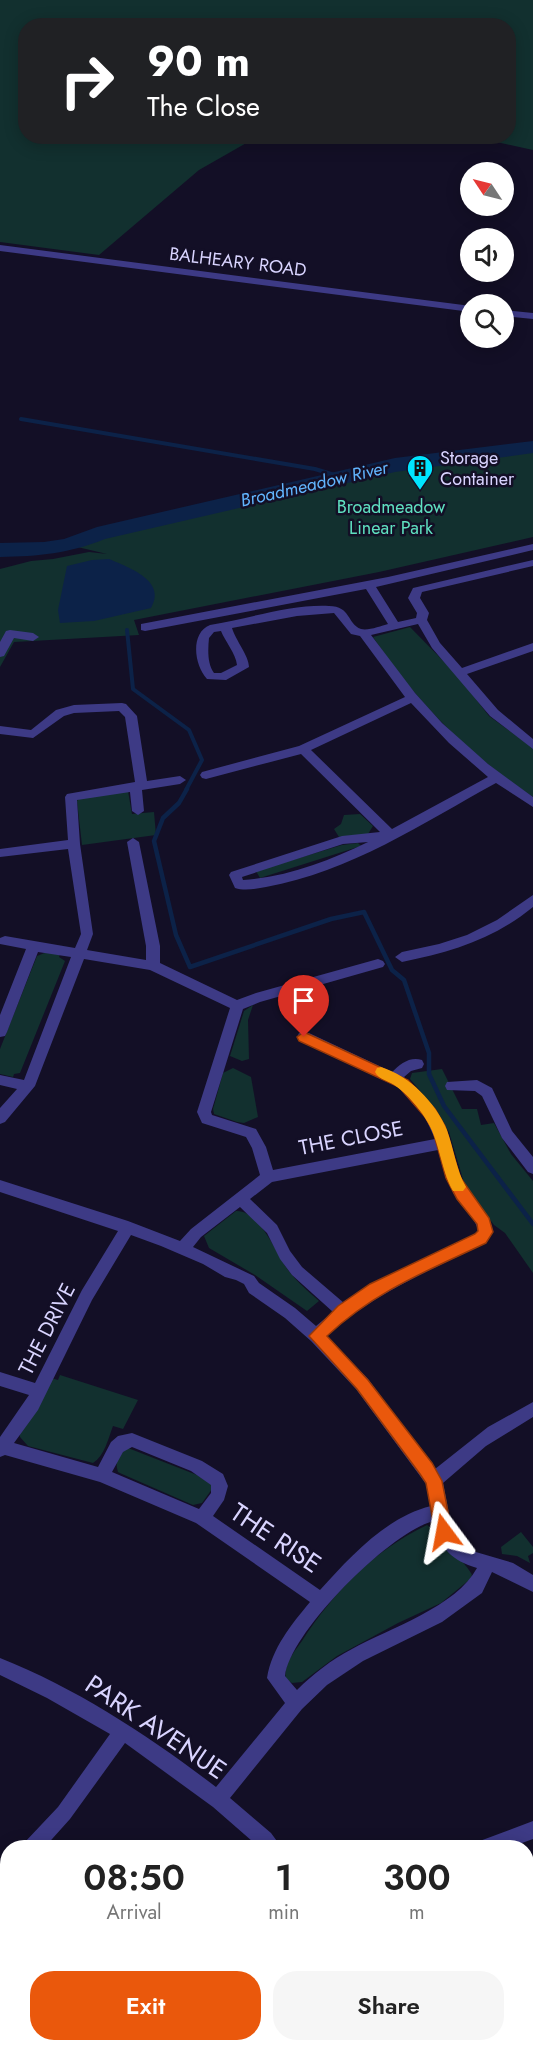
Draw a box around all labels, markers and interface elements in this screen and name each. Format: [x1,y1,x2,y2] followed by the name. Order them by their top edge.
[147,31,250,92] text: 90 m
[48,42,126,120] icon: right
[147,87,260,126] text: The Close
[460,162,514,216] north arrow
[460,162,514,348] map controls
[460,228,514,282] button: sound
[168,241,308,283] street label: BALHEARY ROAD
[460,294,514,348] button: search
[440,445,515,492] place label: Storage Container
[405,453,435,491] building icon: Storage Container
[238,454,391,514] water label: Broadmeadow River
[337,494,446,541] park label: Broadmeadow Linear Park
[278,975,329,1037] pin
[287,984,320,1017] icon: arrive
[296,1113,406,1163] street label: THE CLOSE
[11,1278,83,1380] street label: THE DRIVE
[223,1494,329,1582] street label: THE RISE
[412,1500,476,1564] position arrow
[78,1666,234,1788] street label: PARK AVENUE
[83,1851,185,1903] text: 08:50
[275,1851,293,1903] text: 1
[383,1851,451,1903] text: 300
[107,1898,162,1927] text: Arrival
[268,1898,300,1927] text: min
[409,1898,425,1927] text: m
[30,1971,261,2040] button: Exit
[273,1971,504,2040] button: Share

